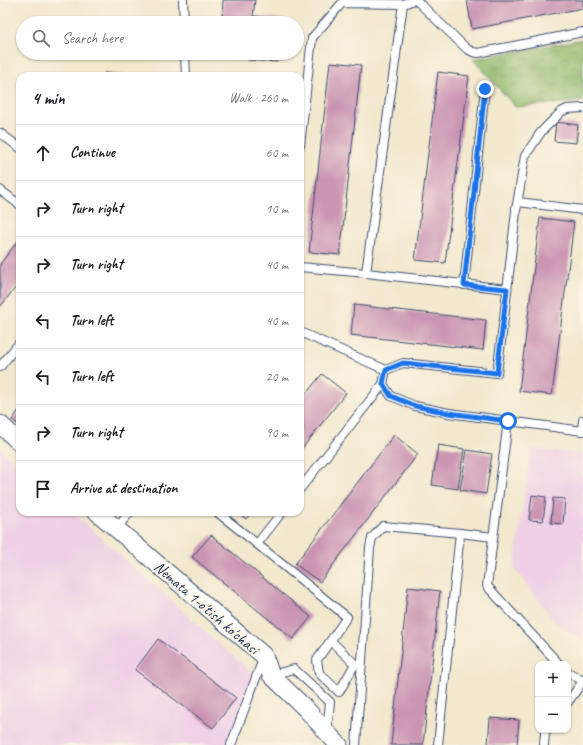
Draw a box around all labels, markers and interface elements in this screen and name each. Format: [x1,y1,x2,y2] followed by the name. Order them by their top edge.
[16,16,304,60] search box
[30,27,52,49] icon: search
[62,29,123,48] text: Search here
[476,80,494,98] route end
[32,88,65,109] text: 4 min
[229,90,288,106] text: Walk · 260 m
[32,142,54,164] icon: ahead
[70,143,115,162] text: Continue
[266,145,288,161] text: 60 m
[32,198,54,220] icon: right
[70,199,123,218] text: Turn right
[266,201,288,217] text: 10 m
[32,254,54,276] icon: right
[70,255,123,274] text: Turn right
[266,257,288,273] text: 40 m
[32,310,54,332] icon: left
[70,311,113,330] text: Turn left
[266,313,288,329] text: 40 m
[32,366,54,388] icon: left
[70,367,113,386] text: Turn left
[266,369,288,385] text: 20 m
[499,412,517,430] route start
[32,422,54,444] icon: right
[70,423,123,442] text: Turn right
[266,425,288,441] text: 90 m
[32,478,54,500] icon: arrive
[70,479,177,498] text: Arrive at destination
[150,557,264,660] street label: Nemata 1-o'tish ko'chasi
[535,661,571,733] map controls
[535,661,571,697] button: +
[535,697,571,733] button: −

